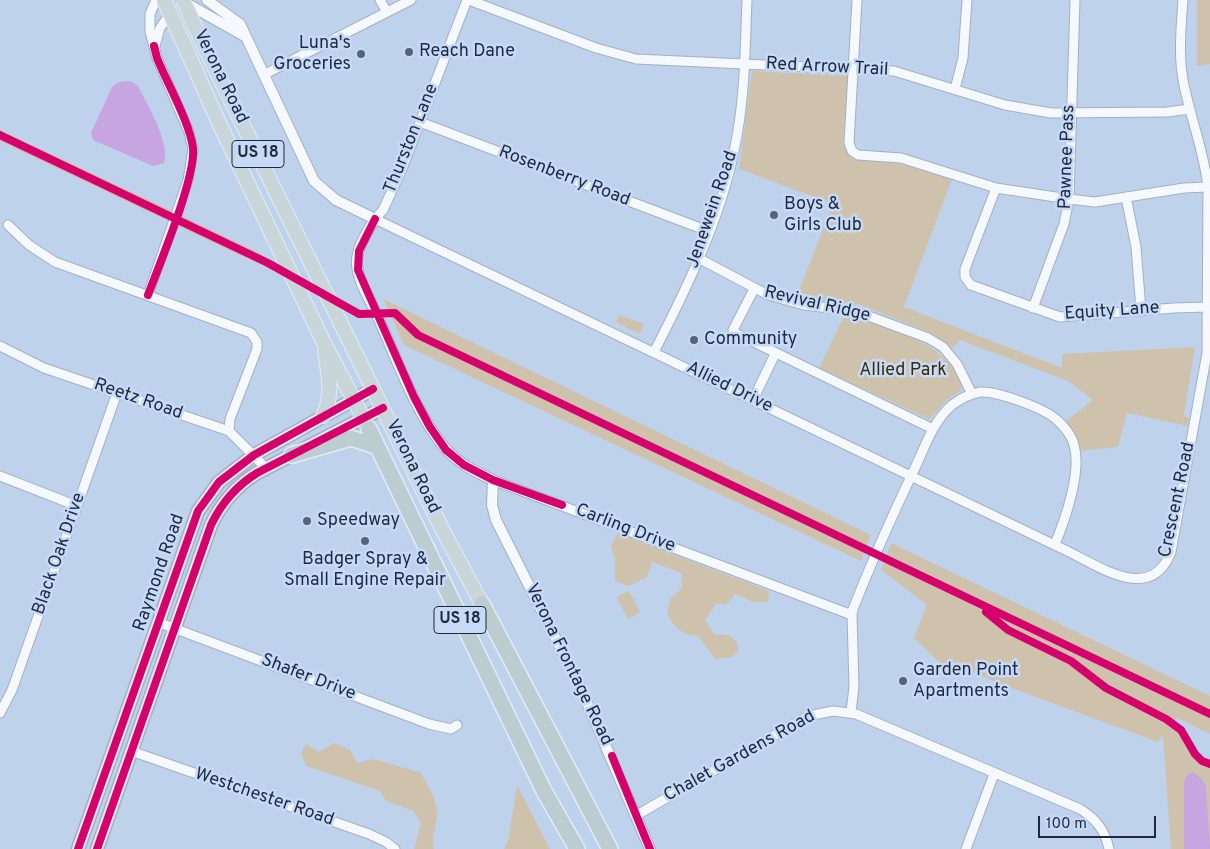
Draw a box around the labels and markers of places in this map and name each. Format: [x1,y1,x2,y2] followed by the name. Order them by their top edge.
[273,33,351,76] place label: Luna's Groceries
[419,41,515,63] place label: Reach Dane
[403,46,415,58] marker: Reach Dane
[355,48,367,60] marker: Luna's Groceries
[784,194,862,236] place label: Boys & Girls Club
[768,209,780,221] marker: Boys & Girls Club
[704,329,797,351] place label: Community
[688,334,700,346] marker: Community
[317,510,400,532] place label: Speedway
[301,515,313,527] marker: Speedway
[359,535,371,547] marker: Badger Spray & Small Engine Repair
[284,549,446,592] place label: Badger Spray & Small Engine Repair
[913,660,1019,702] place label: Garden Point Apartments
[897,675,909,687] marker: Garden Point Apartments

